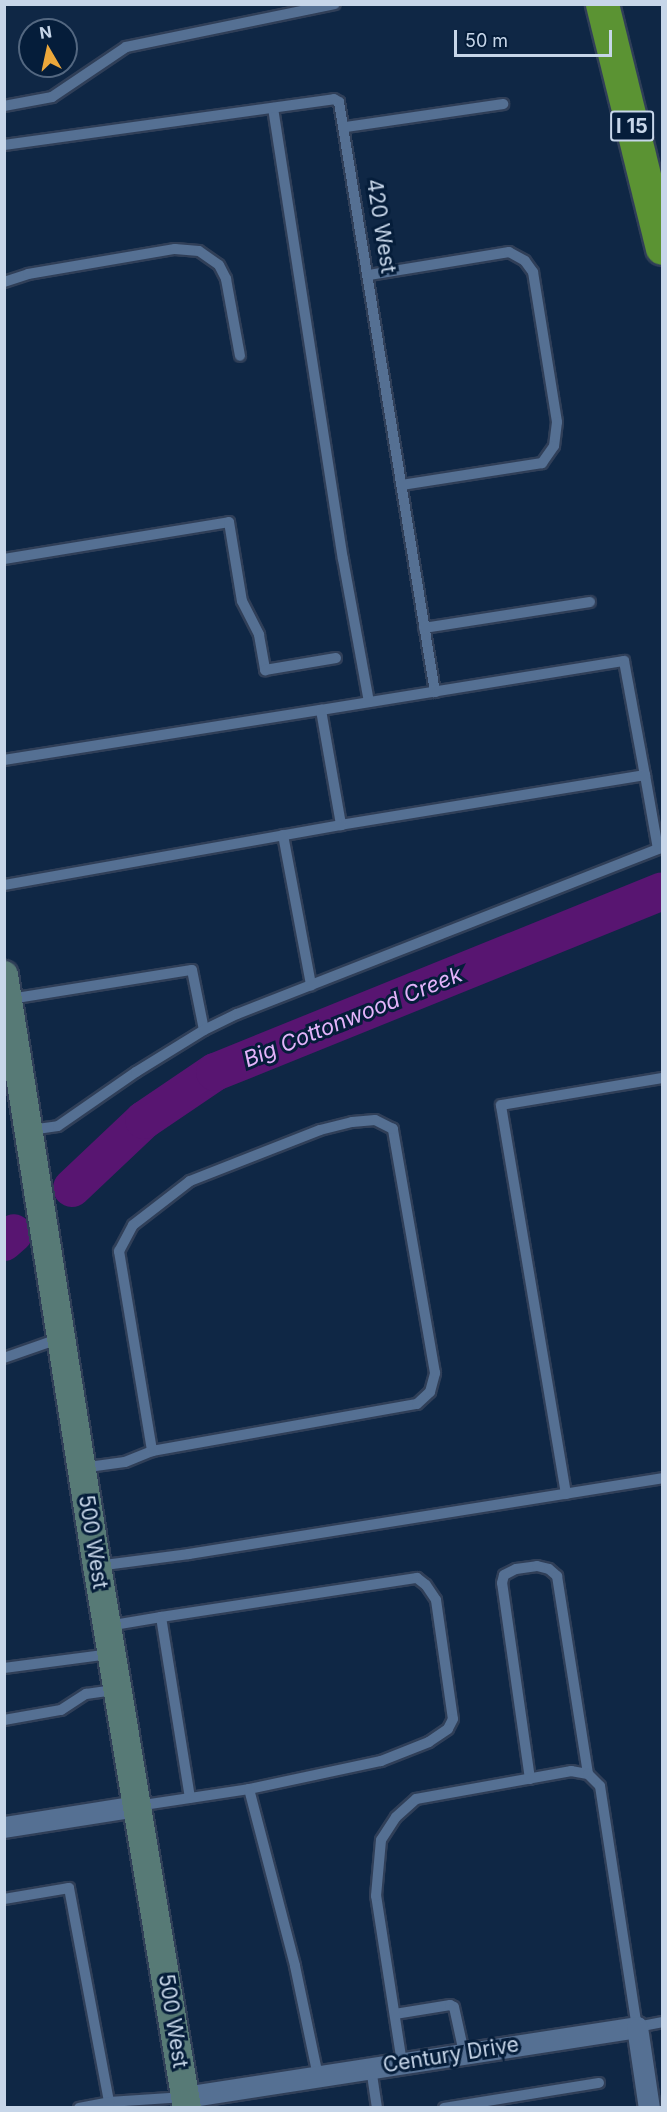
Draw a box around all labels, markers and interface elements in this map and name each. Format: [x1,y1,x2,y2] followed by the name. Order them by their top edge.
[18,18,78,78] north arrow
[457,18,614,56] scale bar
[38,21,53,43] text: N
[465,30,508,51] text: 50 m
[610,109,654,143] road number: I 15
[361,177,401,275] street label: 420 West
[240,961,466,1073] water label: Big Cottonwood Creek
[73,1493,113,1591] street label: 500 West
[153,1972,193,2070] street label: 500 West
[381,2032,521,2078] street label: Century Drive

